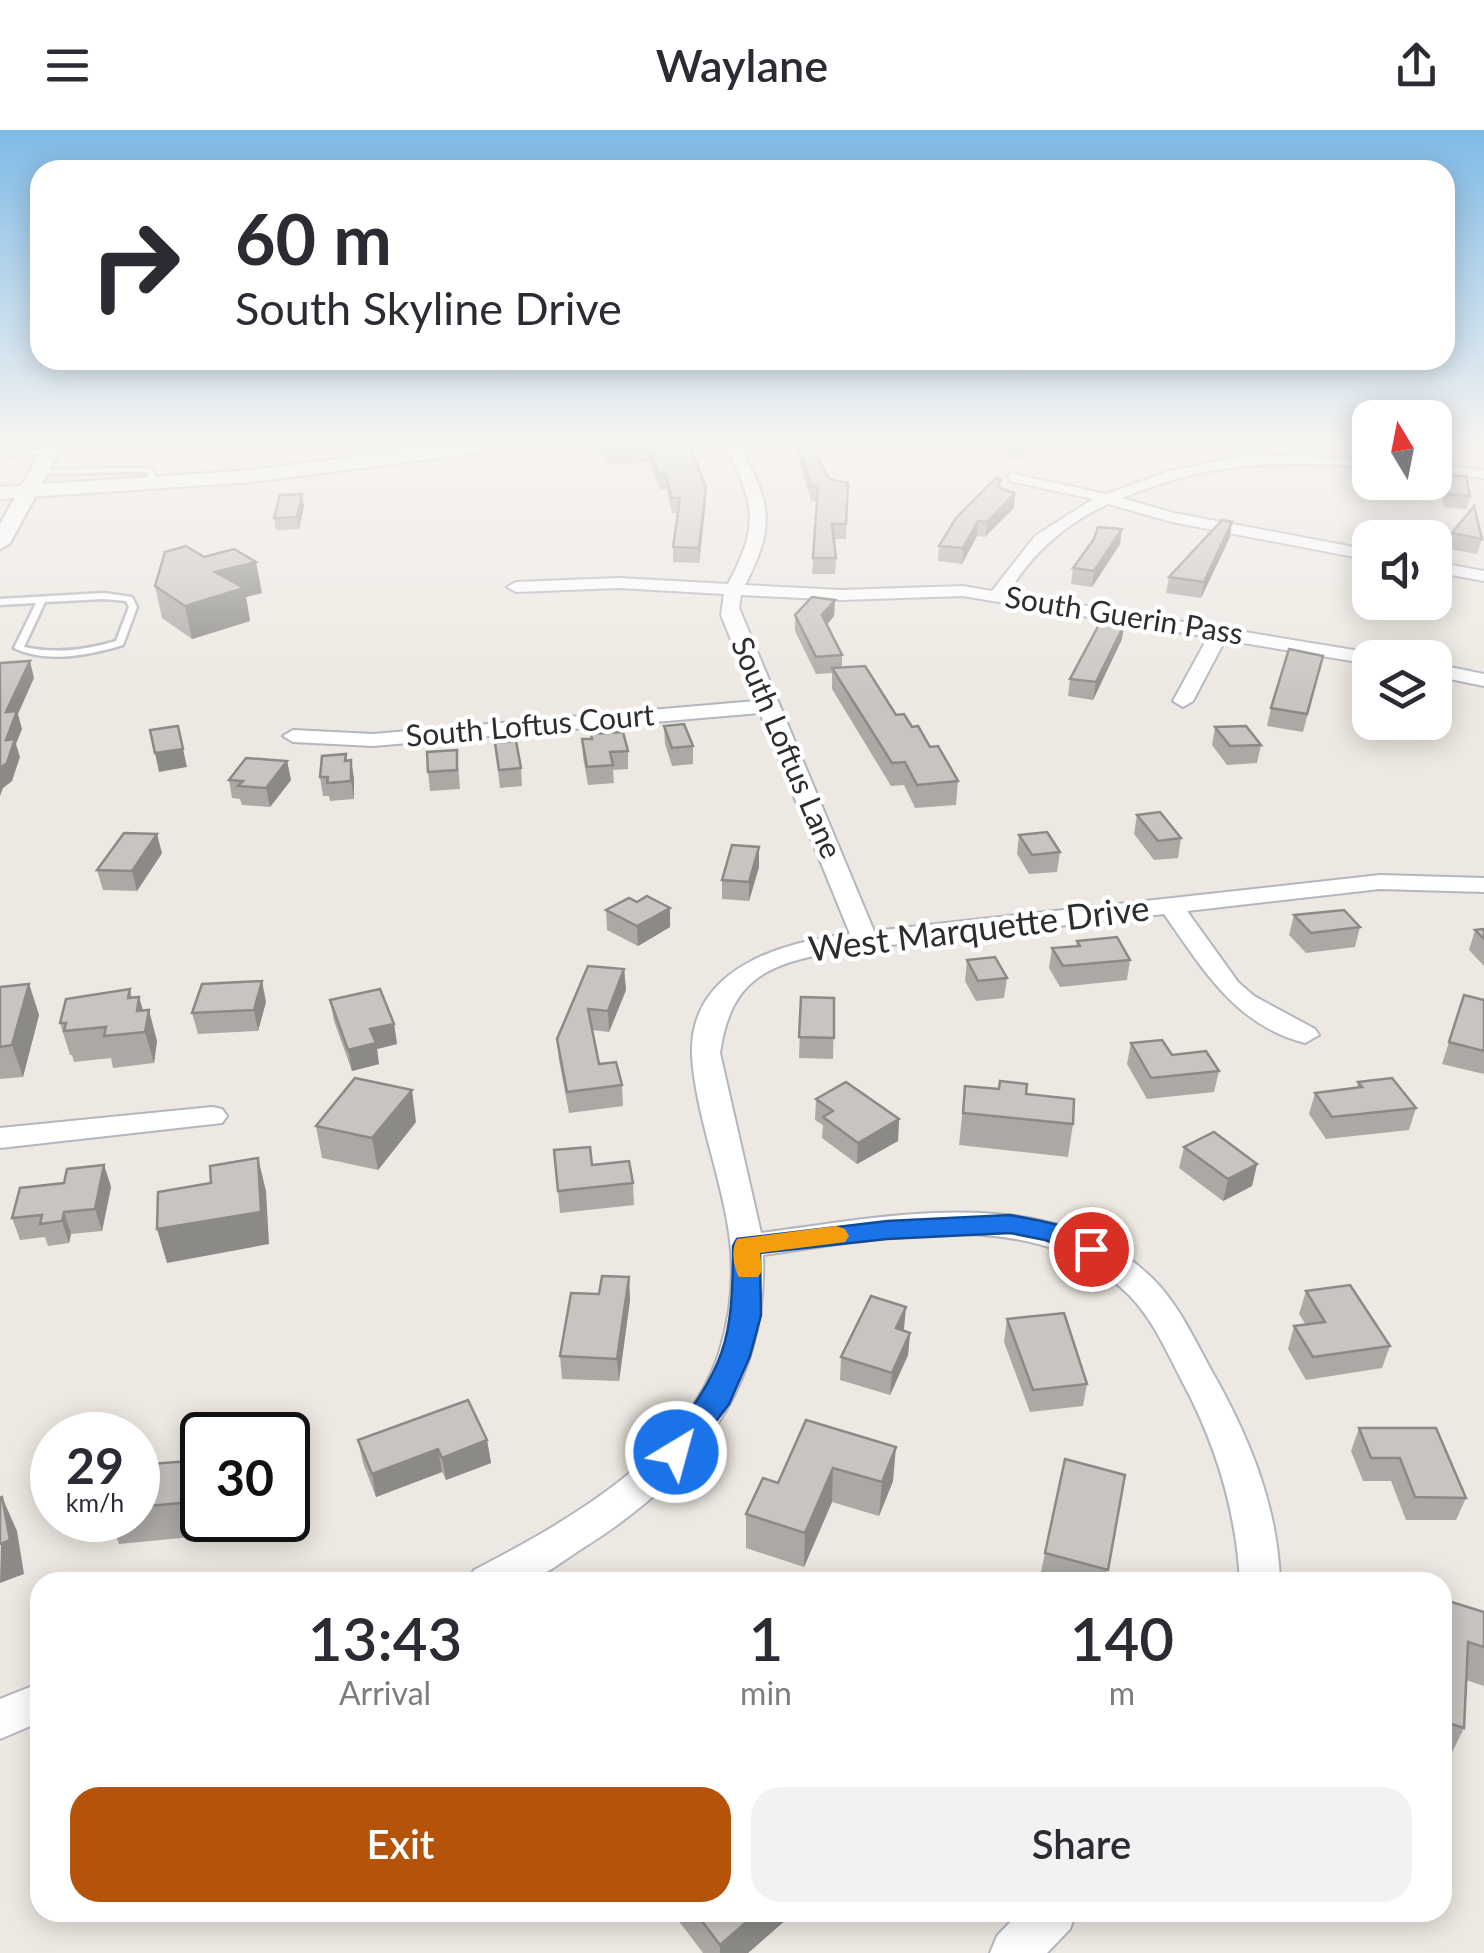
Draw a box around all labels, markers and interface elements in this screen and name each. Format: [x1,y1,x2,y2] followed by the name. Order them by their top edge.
[40,38,95,93] icon: menu
[656,38,828,92] text: Waylane
[1389,38,1444,93] icon: share
[235,196,392,280] text: 60 m
[70,200,200,330] icon: right
[235,281,622,335] text: South Skyline Drive
[1352,400,1452,500] north arrow
[1352,400,1452,740] map controls
[1352,520,1452,620] button: sound
[1003,577,1246,651] street label: South Guerin Pass
[725,631,851,863] street label: South Loftus Lane
[1352,640,1452,740] button: layers
[404,695,656,753] street label: South Loftus Court
[806,885,1152,969] street label: West Marquette Drive
[1049,1207,1134,1292] pin
[1064,1222,1119,1277] icon: arrive
[624,1400,728,1504] position arrow
[180,1412,310,1542] speed limit sign: 30
[66,1435,124,1495] text: 29
[66,1487,124,1517] text: km/h
[308,1602,462,1674] text: 13:43
[749,1602,783,1674] text: 1
[1070,1602,1174,1674] text: 140
[339,1673,431,1712] text: Arrival
[740,1673,792,1712] text: min
[1109,1673,1135,1712] text: m
[70,1787,731,1902] button: Exit
[751,1787,1412,1902] button: Share

